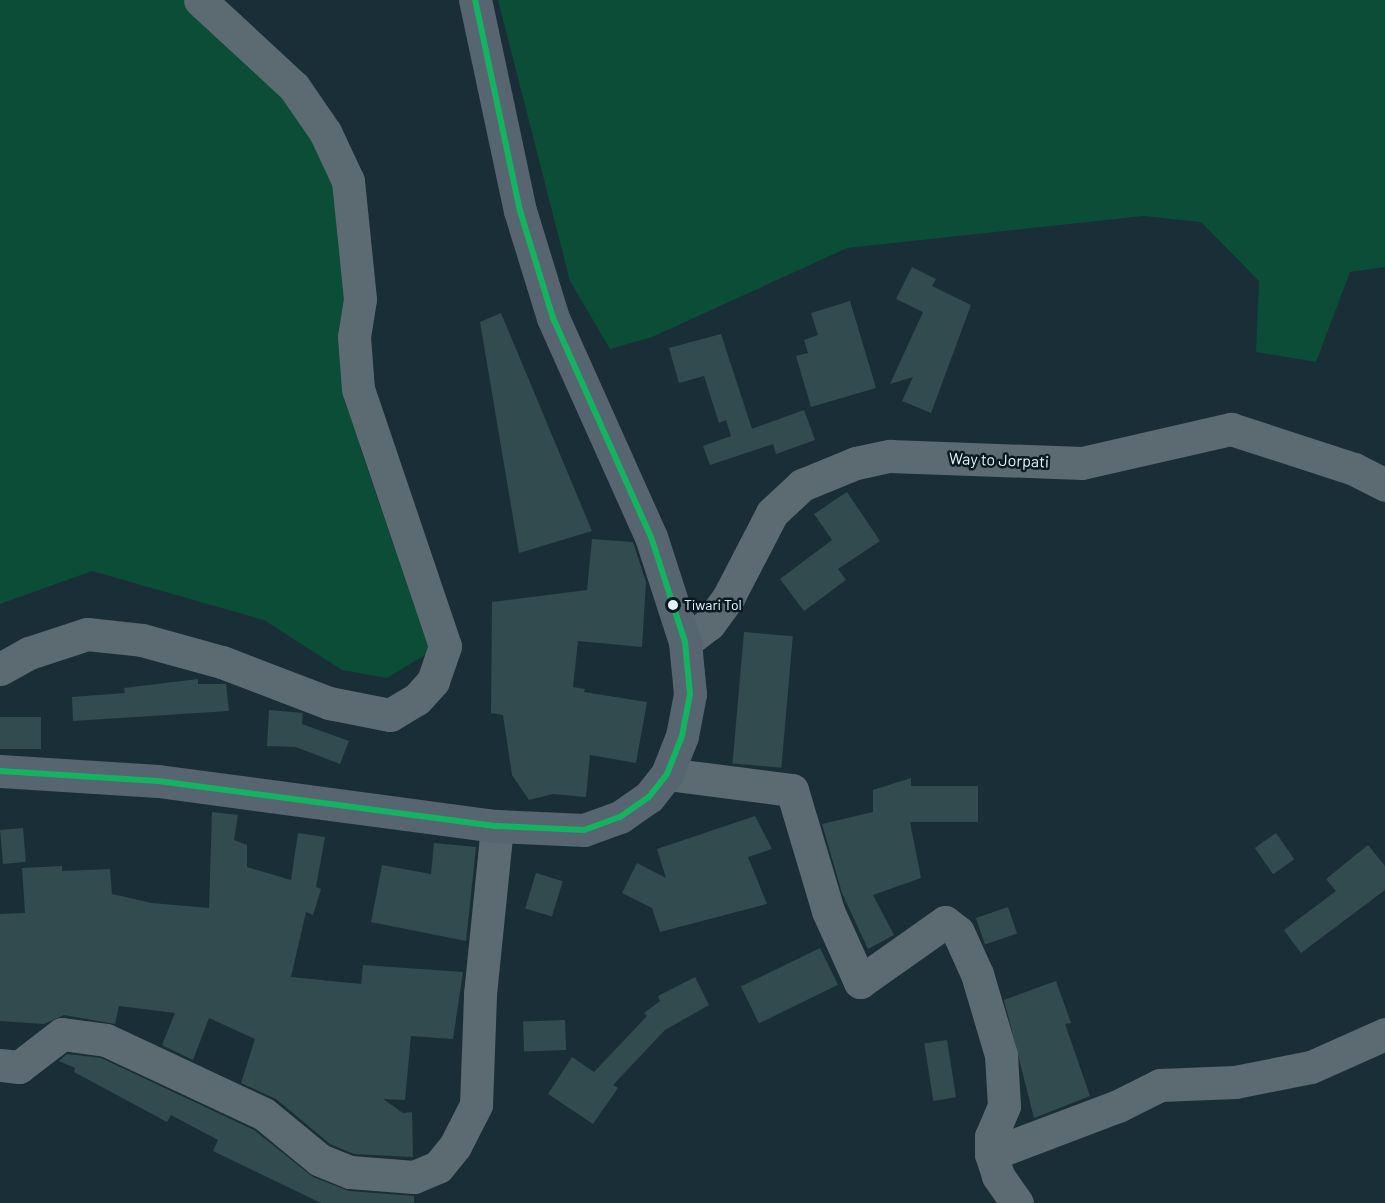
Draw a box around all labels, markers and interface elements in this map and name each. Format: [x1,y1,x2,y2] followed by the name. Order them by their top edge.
[949,449,1049,471] street label: Way to Jorpati
[684,597,742,613] place label: Tiwari Tol
[667,599,679,611] marker: Tiwari Tol

